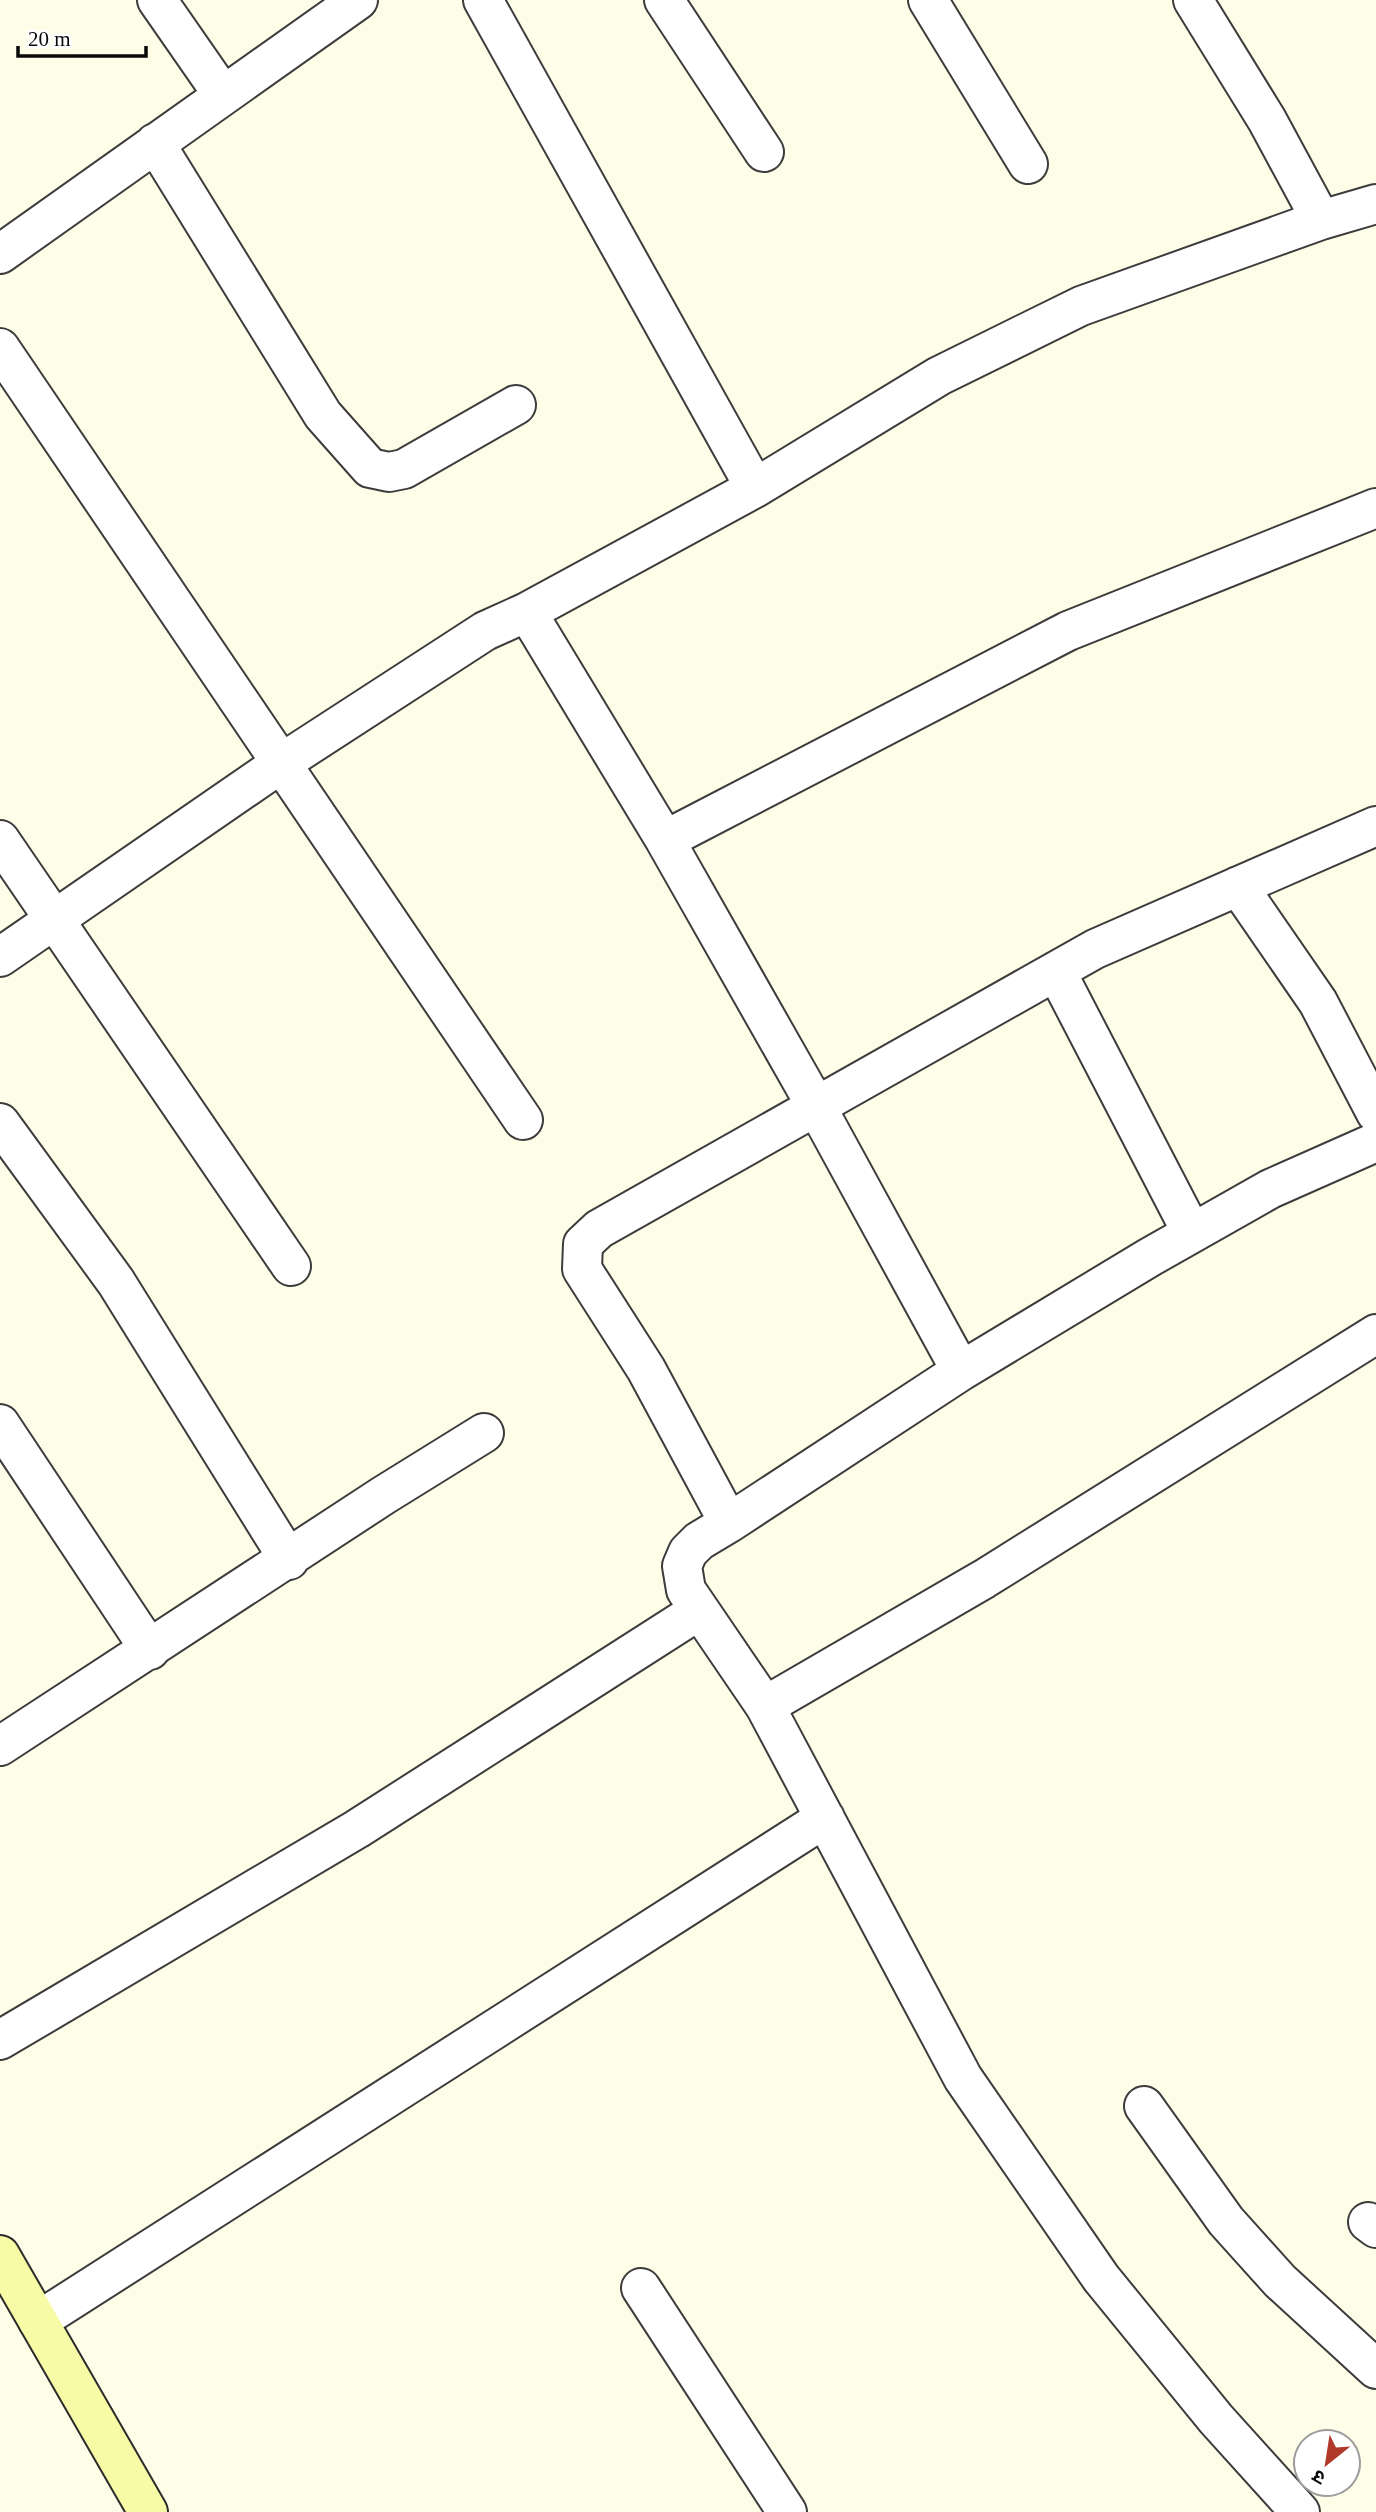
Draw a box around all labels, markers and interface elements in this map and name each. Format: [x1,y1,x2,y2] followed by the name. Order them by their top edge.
[18,14,145,58] scale bar
[28,27,71,51] text: 20 m
[1292,2428,1362,2498] north arrow
[1308,2465,1329,2489] text: उ

